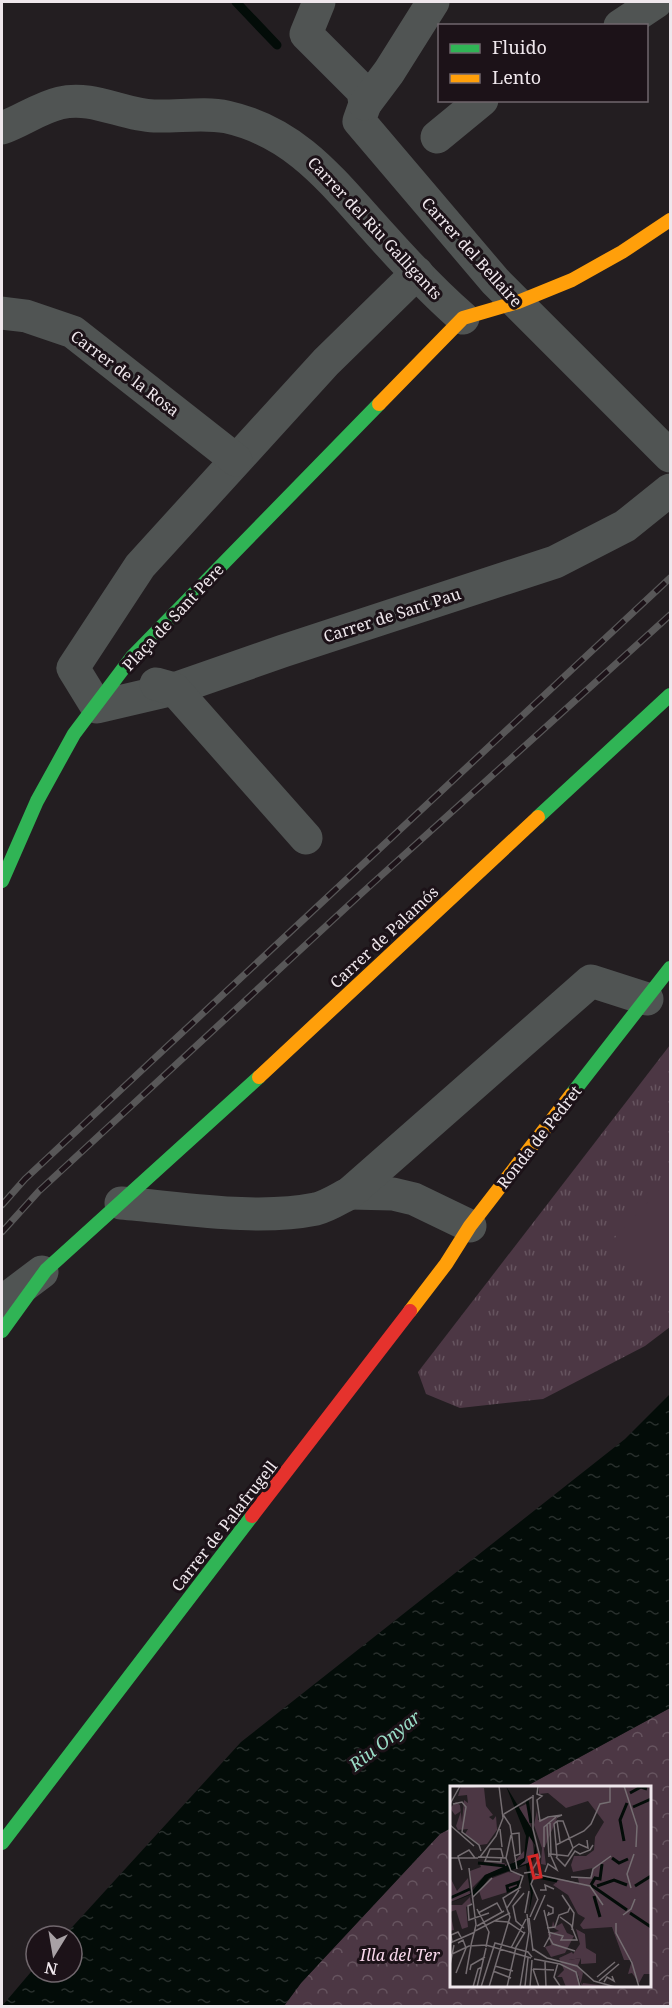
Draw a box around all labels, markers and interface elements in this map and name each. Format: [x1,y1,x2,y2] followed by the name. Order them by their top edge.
[438,24,648,102] legend
[492,35,547,59] text: Fluido
[492,65,541,89] text: Lento
[303,152,447,304] street label: Carrer del Riu Galligants
[417,192,527,312] street label: Carrer del Bellaire
[66,325,184,421] street label: Carrer de la Rosa
[117,559,229,675] street label: Plaça de Sant Pere
[320,582,464,648] street label: Carrer de Sant Pau
[325,881,443,993] street label: Carrer de Palamós
[492,1081,586,1193] street label: Ronda de Pedret
[166,1456,282,1596] street label: Carrer de Palafrugell
[343,1704,426,1776] water label: Riu Onyar
[450,1786,651,1987] inset map
[24,1924,84,1984] north arrow
[359,1944,440,1966] park label: Illa del Ter
[42,1957,59,1981] text: N

